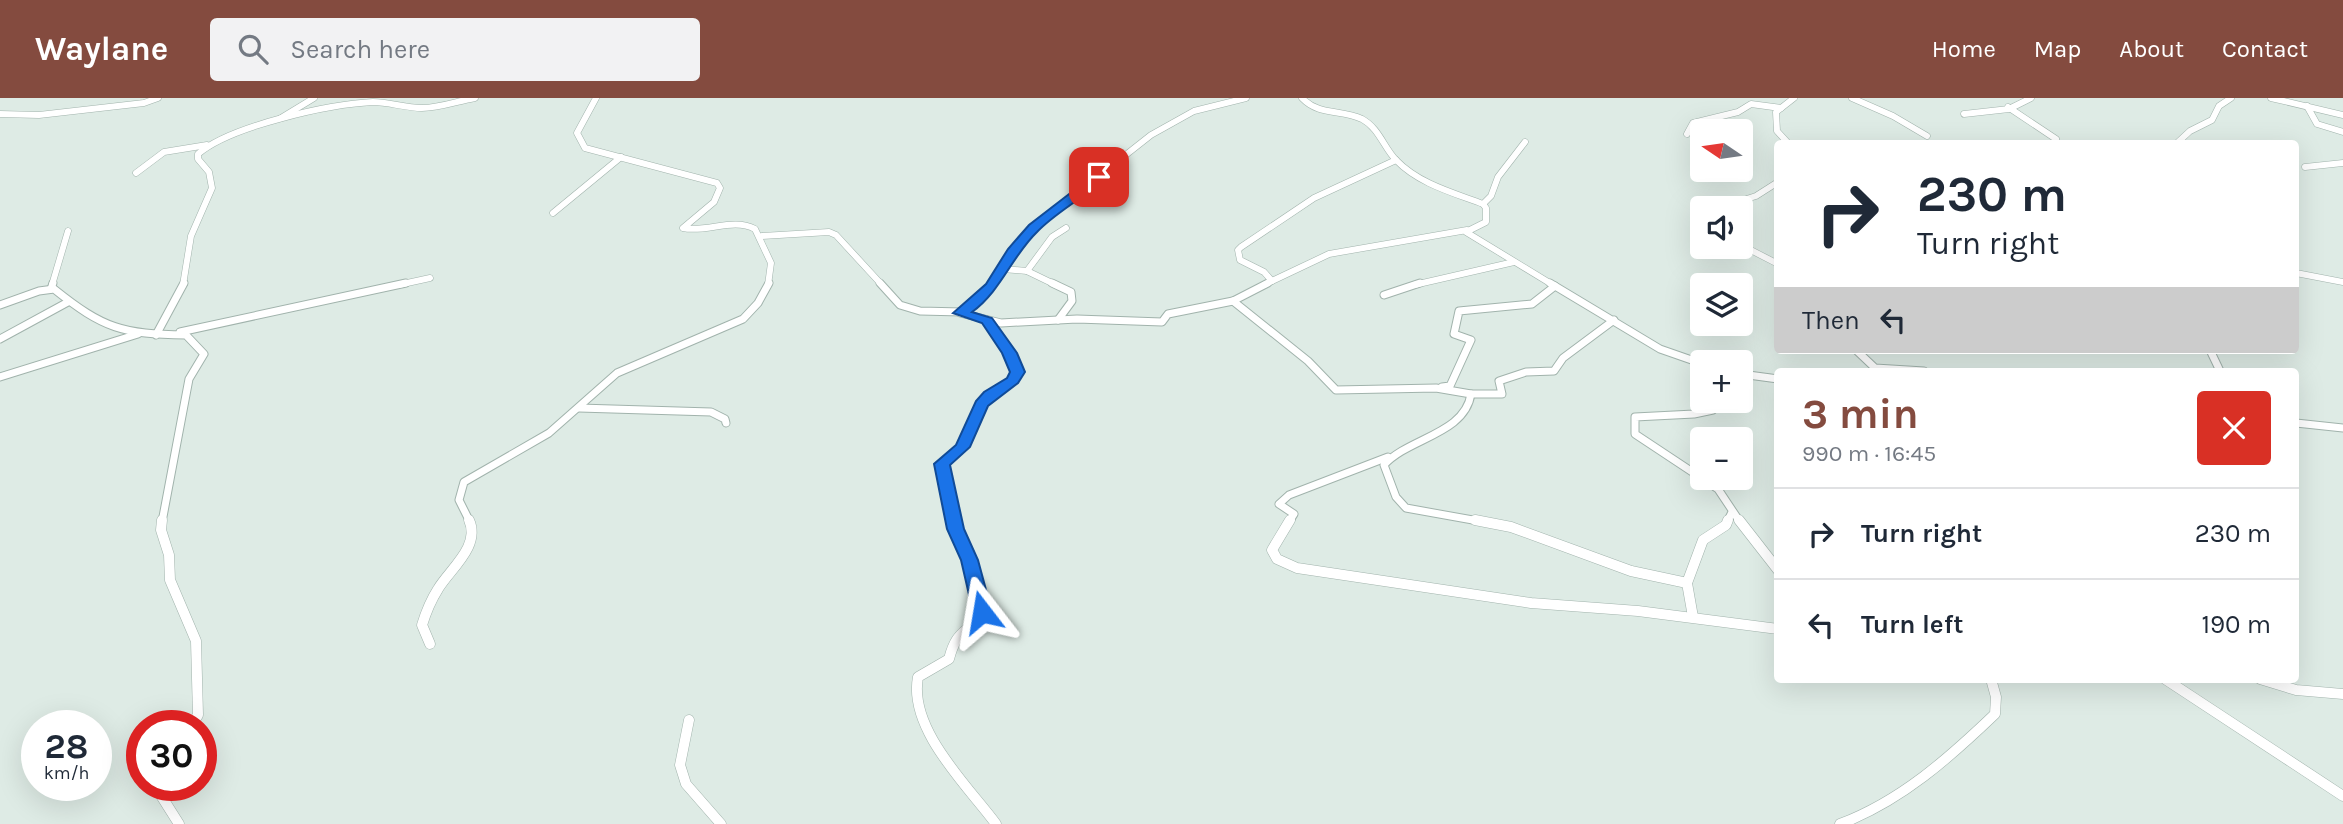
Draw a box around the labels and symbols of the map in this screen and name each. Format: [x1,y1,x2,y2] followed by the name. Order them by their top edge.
[1690,119,1754,182] north arrow
[1069,147,1129,207] pin
[945,575,1019,649] position arrow
[126,710,217,801] speed limit sign: 30

